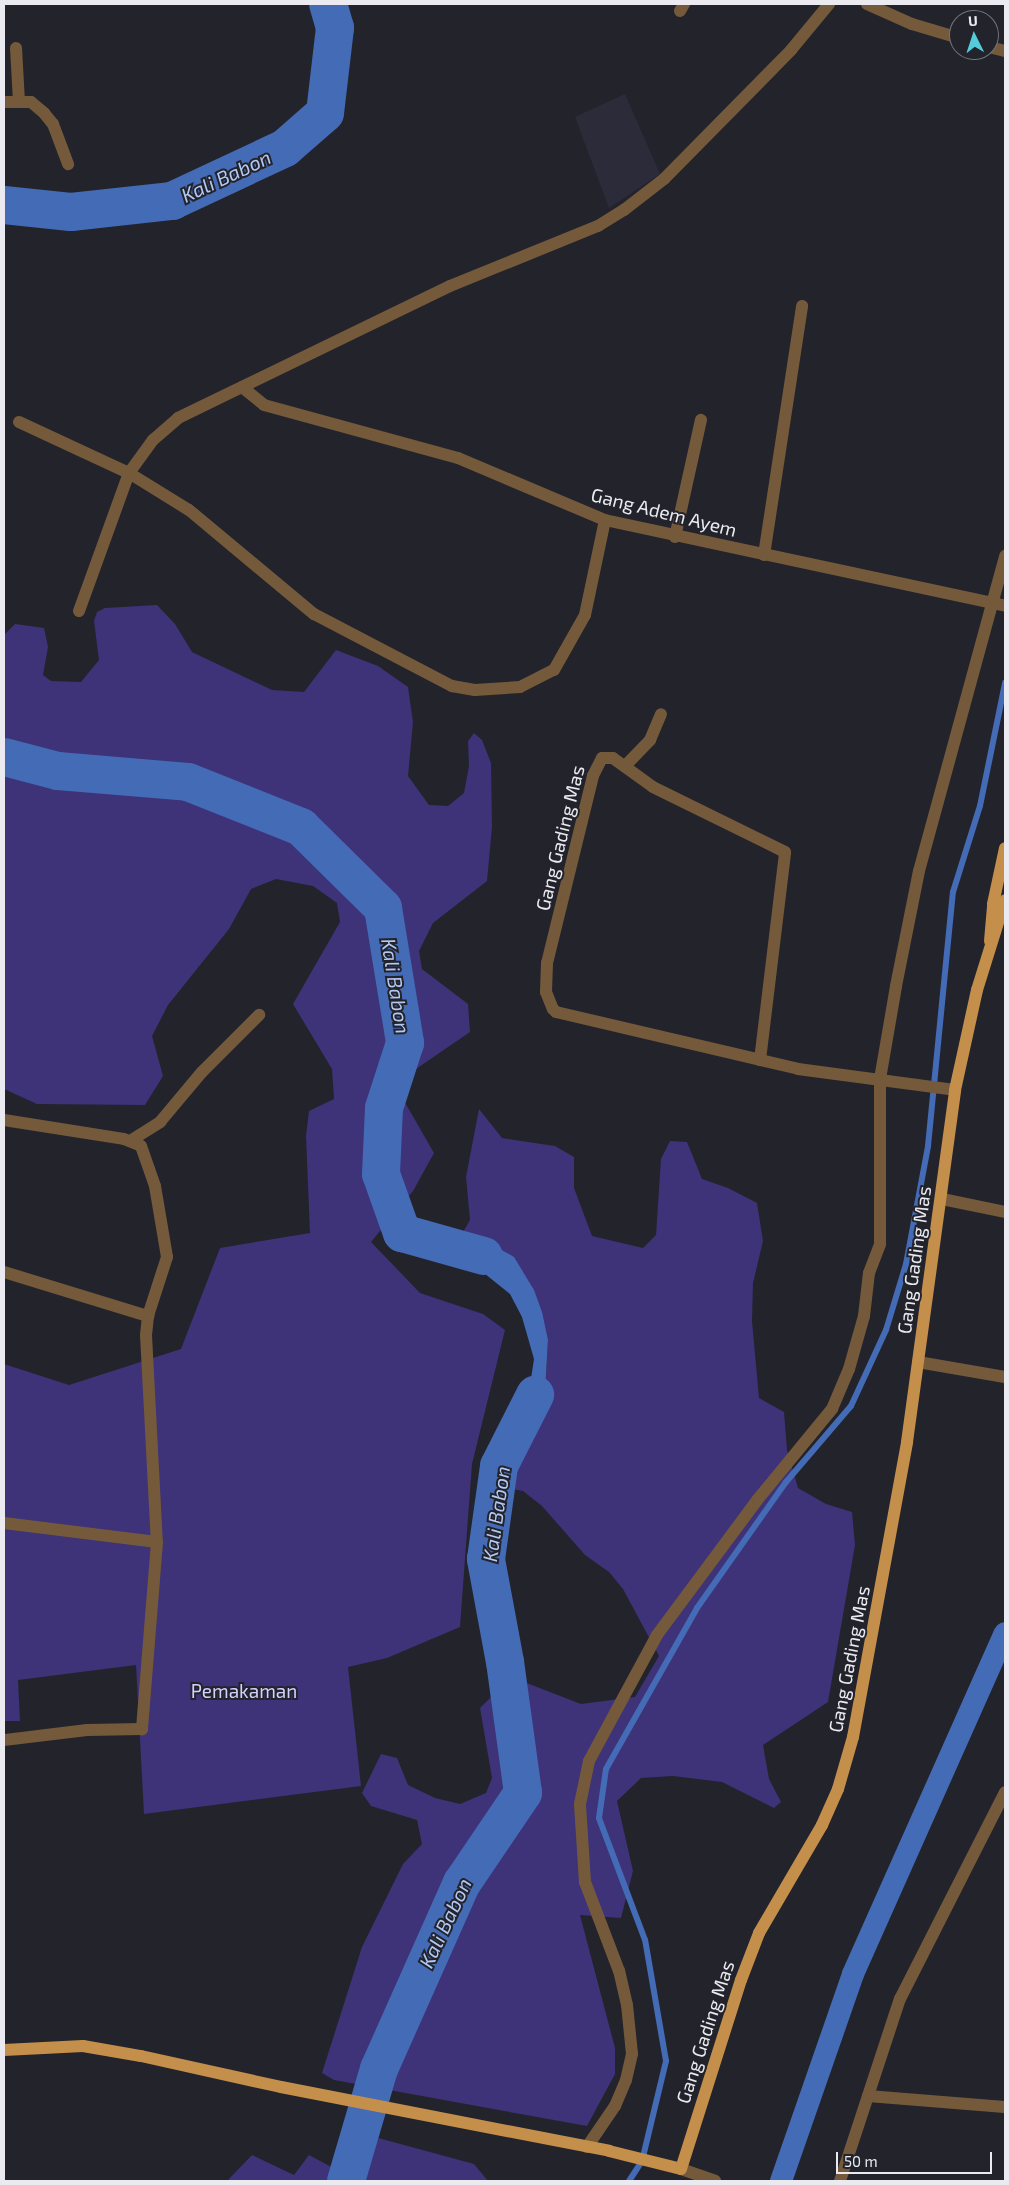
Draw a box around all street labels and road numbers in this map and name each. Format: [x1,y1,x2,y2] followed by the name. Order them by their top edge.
[588,483,740,541] street label: Gang Adem Ayem
[531,763,589,913] street label: Gang Gading Mas
[892,1185,936,1335] street label: Gang Gading Mas
[824,1584,874,1734] street label: Gang Gading Mas
[671,1958,739,2106] street label: Gang Gading Mas

